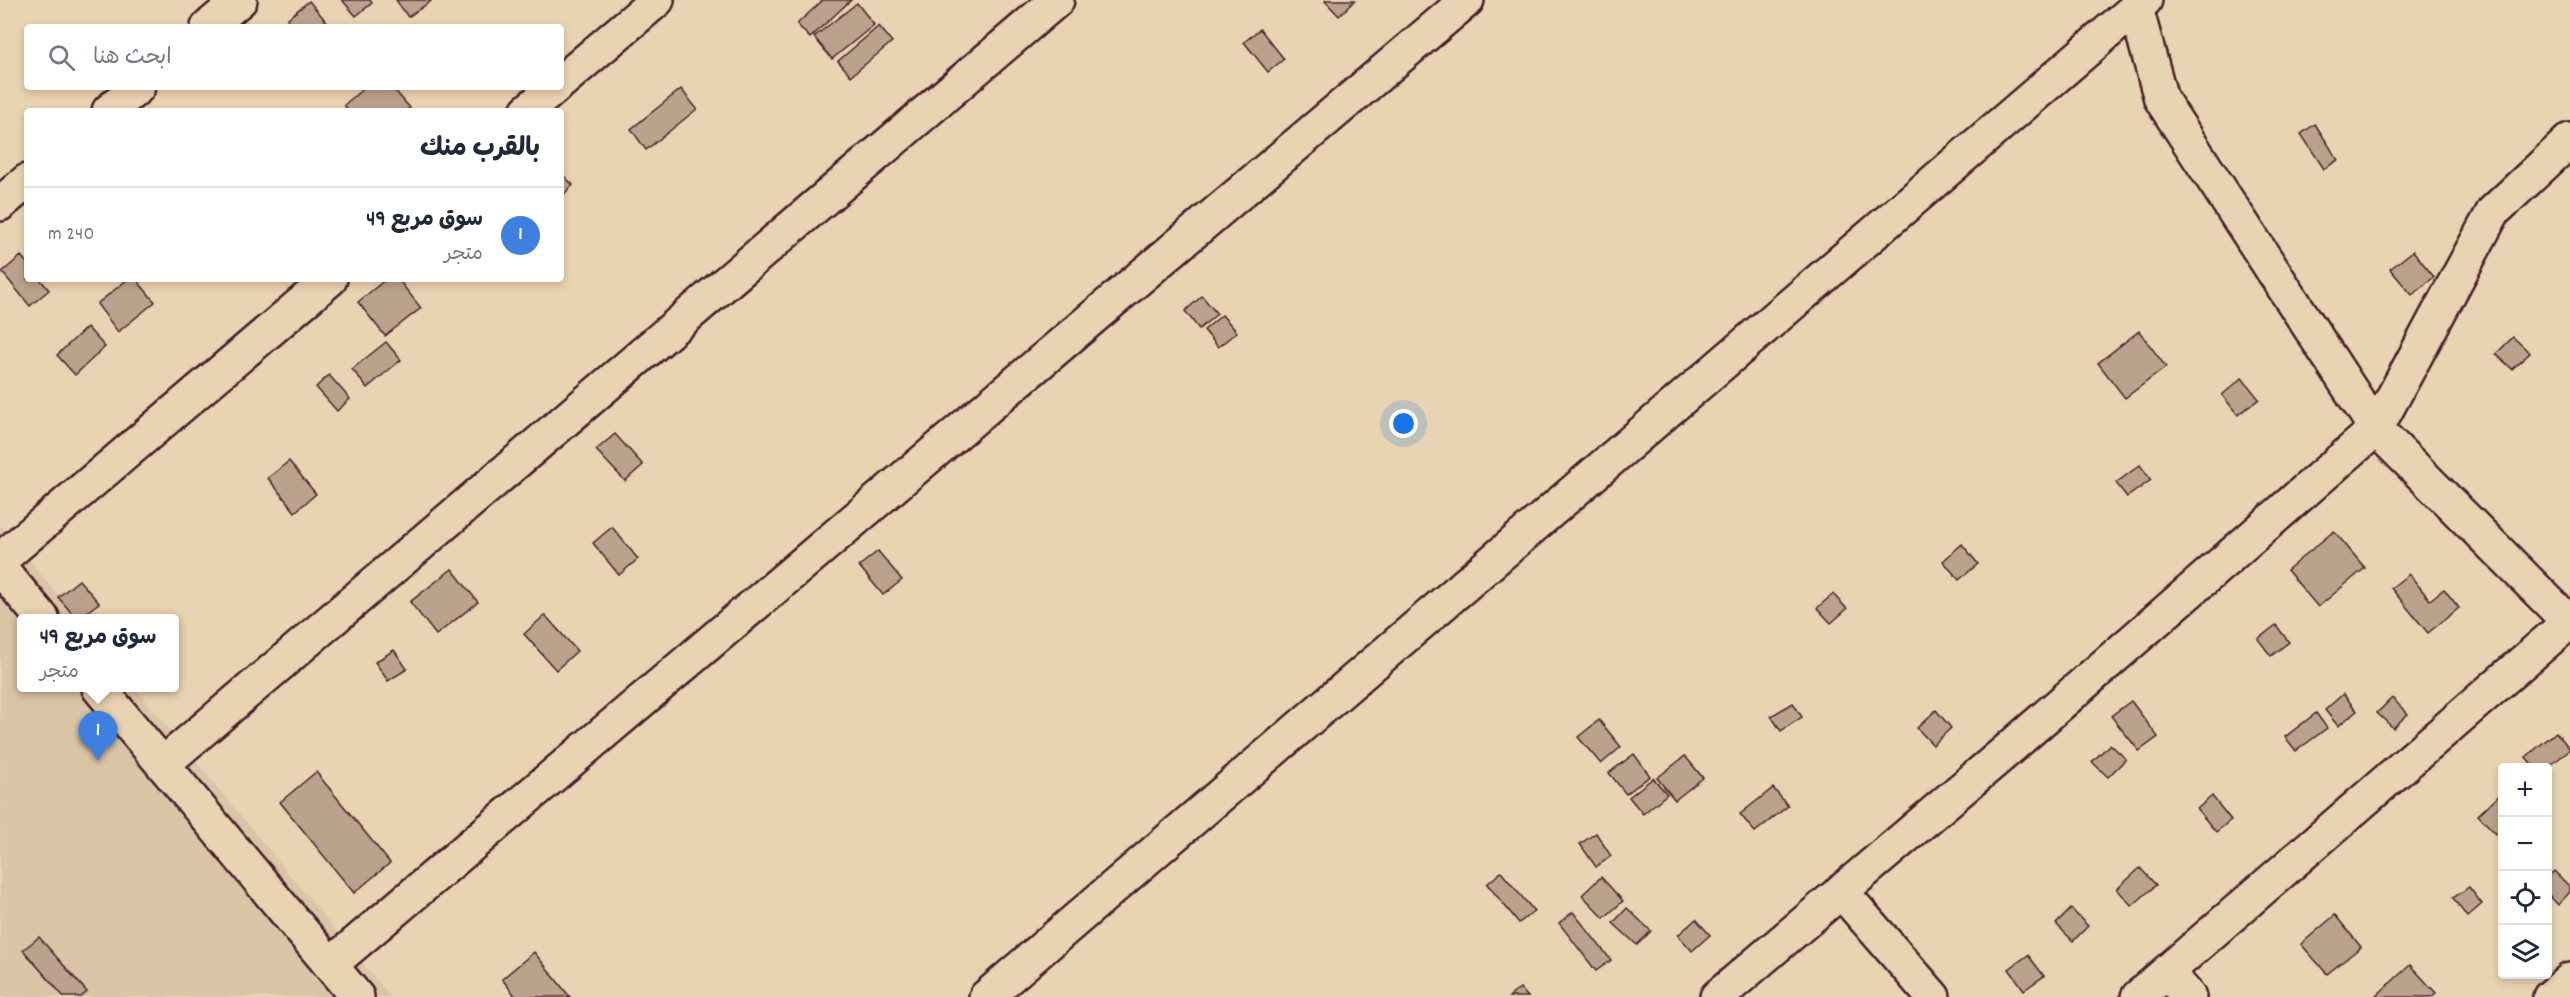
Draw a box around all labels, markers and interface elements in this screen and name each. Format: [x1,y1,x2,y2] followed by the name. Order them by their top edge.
[24,24,564,90] search box
[45,41,78,74] icon: search
[93,43,172,74] text: ابحث هنا
[420,131,540,168] text: بالقرب منك
[366,205,483,236] text: سوق مربع 49
[48,221,94,249] text: 240 m
[518,221,523,249] text: 1
[444,241,483,269] text: متجر
[1389,409,1418,438] your location
[17,614,179,692] popup
[40,623,156,654] text: سوق مربع 49
[40,659,79,687] text: متجر
[78,712,118,761] pin: 1
[2498,763,2552,979] map controls
[2498,763,2552,817] button: +
[2498,817,2552,871] button: −
[2498,871,2552,925] button: locate
[2498,925,2552,979] button: layers

